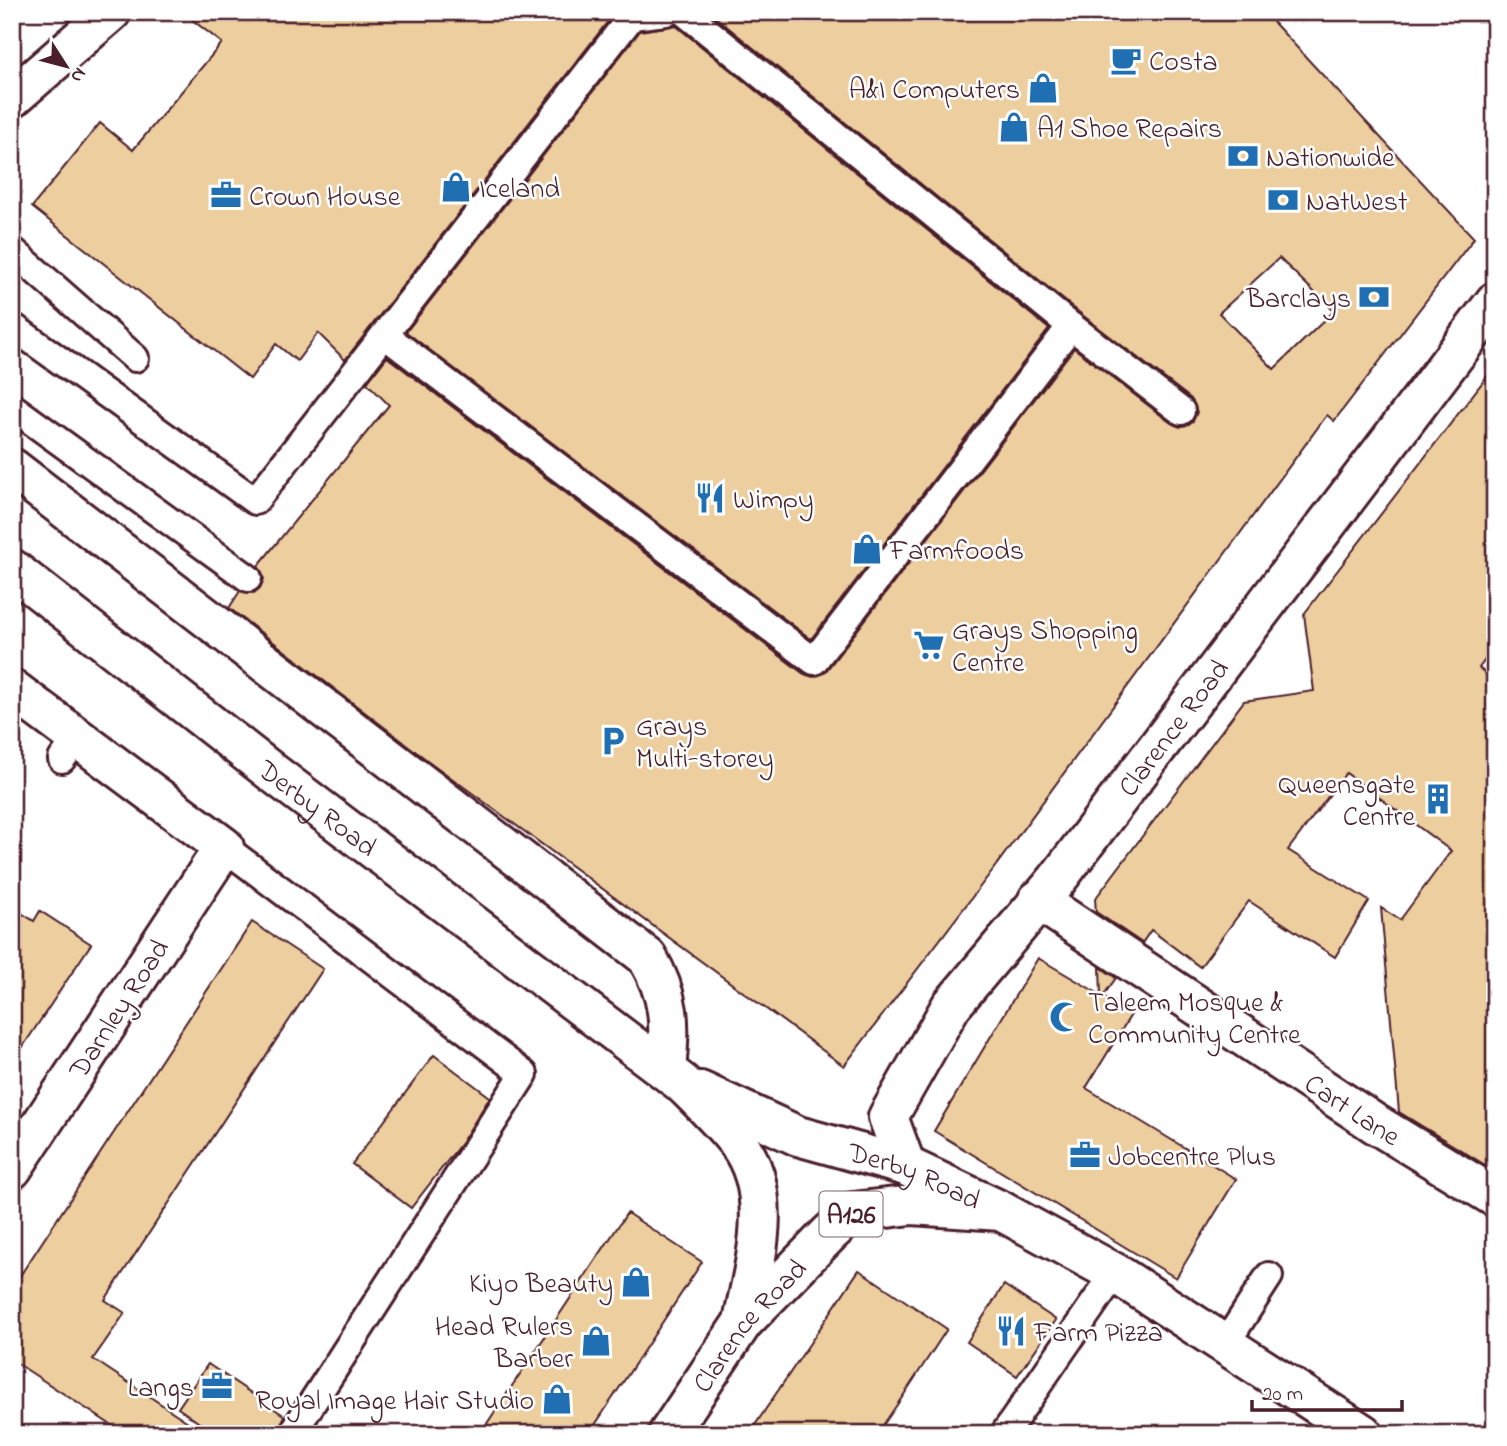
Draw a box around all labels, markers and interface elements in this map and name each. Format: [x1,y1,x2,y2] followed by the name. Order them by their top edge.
[32,32,102,102] north arrow
[1109,43,1143,77] cafe icon: Costa
[1149,43,1218,84] place label: Costa
[63,61,92,88] text: N
[849,71,1020,112] place label: A&I Computers
[1026,71,1060,105] shop icon: A&I Computers
[997,110,1031,144] shop icon: A1 Shoe Repairs
[1037,110,1222,151] place label: A1 Shoe Repairs
[1226,139,1260,173] bank icon: Nationwide
[1266,139,1395,180] place label: Nationwide
[439,170,473,204] shop icon: Iceland
[479,170,560,211] place label: Iceland
[209,178,243,212] office icon: Crown House
[249,178,401,219] place label: Crown House
[1266,183,1300,217] bank icon: NatWest
[1306,183,1407,224] place label: NatWest
[1245,280,1351,321] place label: Barclays
[1357,280,1391,314] bank icon: Barclays
[693,481,727,515] restaurant icon: Wimpy
[733,481,814,522] place label: Wimpy
[850,532,884,566] shop icon: Farmfoods
[889,532,1024,573] place label: Farmfoods
[952,612,1138,685] place label: Grays Shopping Centre
[912,628,946,662] supermarket icon: Grays Shopping Centre
[1110,652,1241,807] street label: Clarence Road
[636,708,774,781] place label: Grays Multi-storey
[596,724,630,758] parking icon: Grays Multi-storey
[247,751,385,869] street label: Derby Road
[1278,766,1415,839] place label: Queensgate Centre
[1421,782,1455,816] building icon: Queensgate Centre
[60,932,182,1089] street label: Darnley Road
[1088,984,1301,1057] place label: Taleem Mosque & Community Centre
[1048,1000,1082,1034] mosque icon: Taleem Mosque & Community Centre
[1295,1065,1408,1159] street label: Cart Lane
[842,1134,987,1223] street label: Derby Road
[1068,1138,1102,1172] office icon: Jobcentre Plus
[1108,1138,1276,1179] place label: Jobcentre Plus
[820,1191,882,1236] road number: A126
[684,1251,818,1402] street label: Clarence Road
[469,1265,613,1306] place label: Kiyo Beauty
[619,1265,653,1299] shop icon: Kiyo Beauty
[435,1308,573,1381] place label: Head Rulers Barber
[994,1314,1028,1348] restaurant icon: Farm Pizza
[1033,1314,1163,1355] place label: Farm Pizza
[579,1324,613,1358] shop icon: Head Rulers Barber
[128,1369,194,1410] place label: Langs
[200,1369,234,1403] office icon: Langs
[1252,1369,1402,1413] scale bar
[1262,1380,1303,1410] text: 20 m
[255,1382,534,1423] place label: Royal Image Hair Studio
[540,1382,574,1416] shop icon: Royal Image Hair Studio

